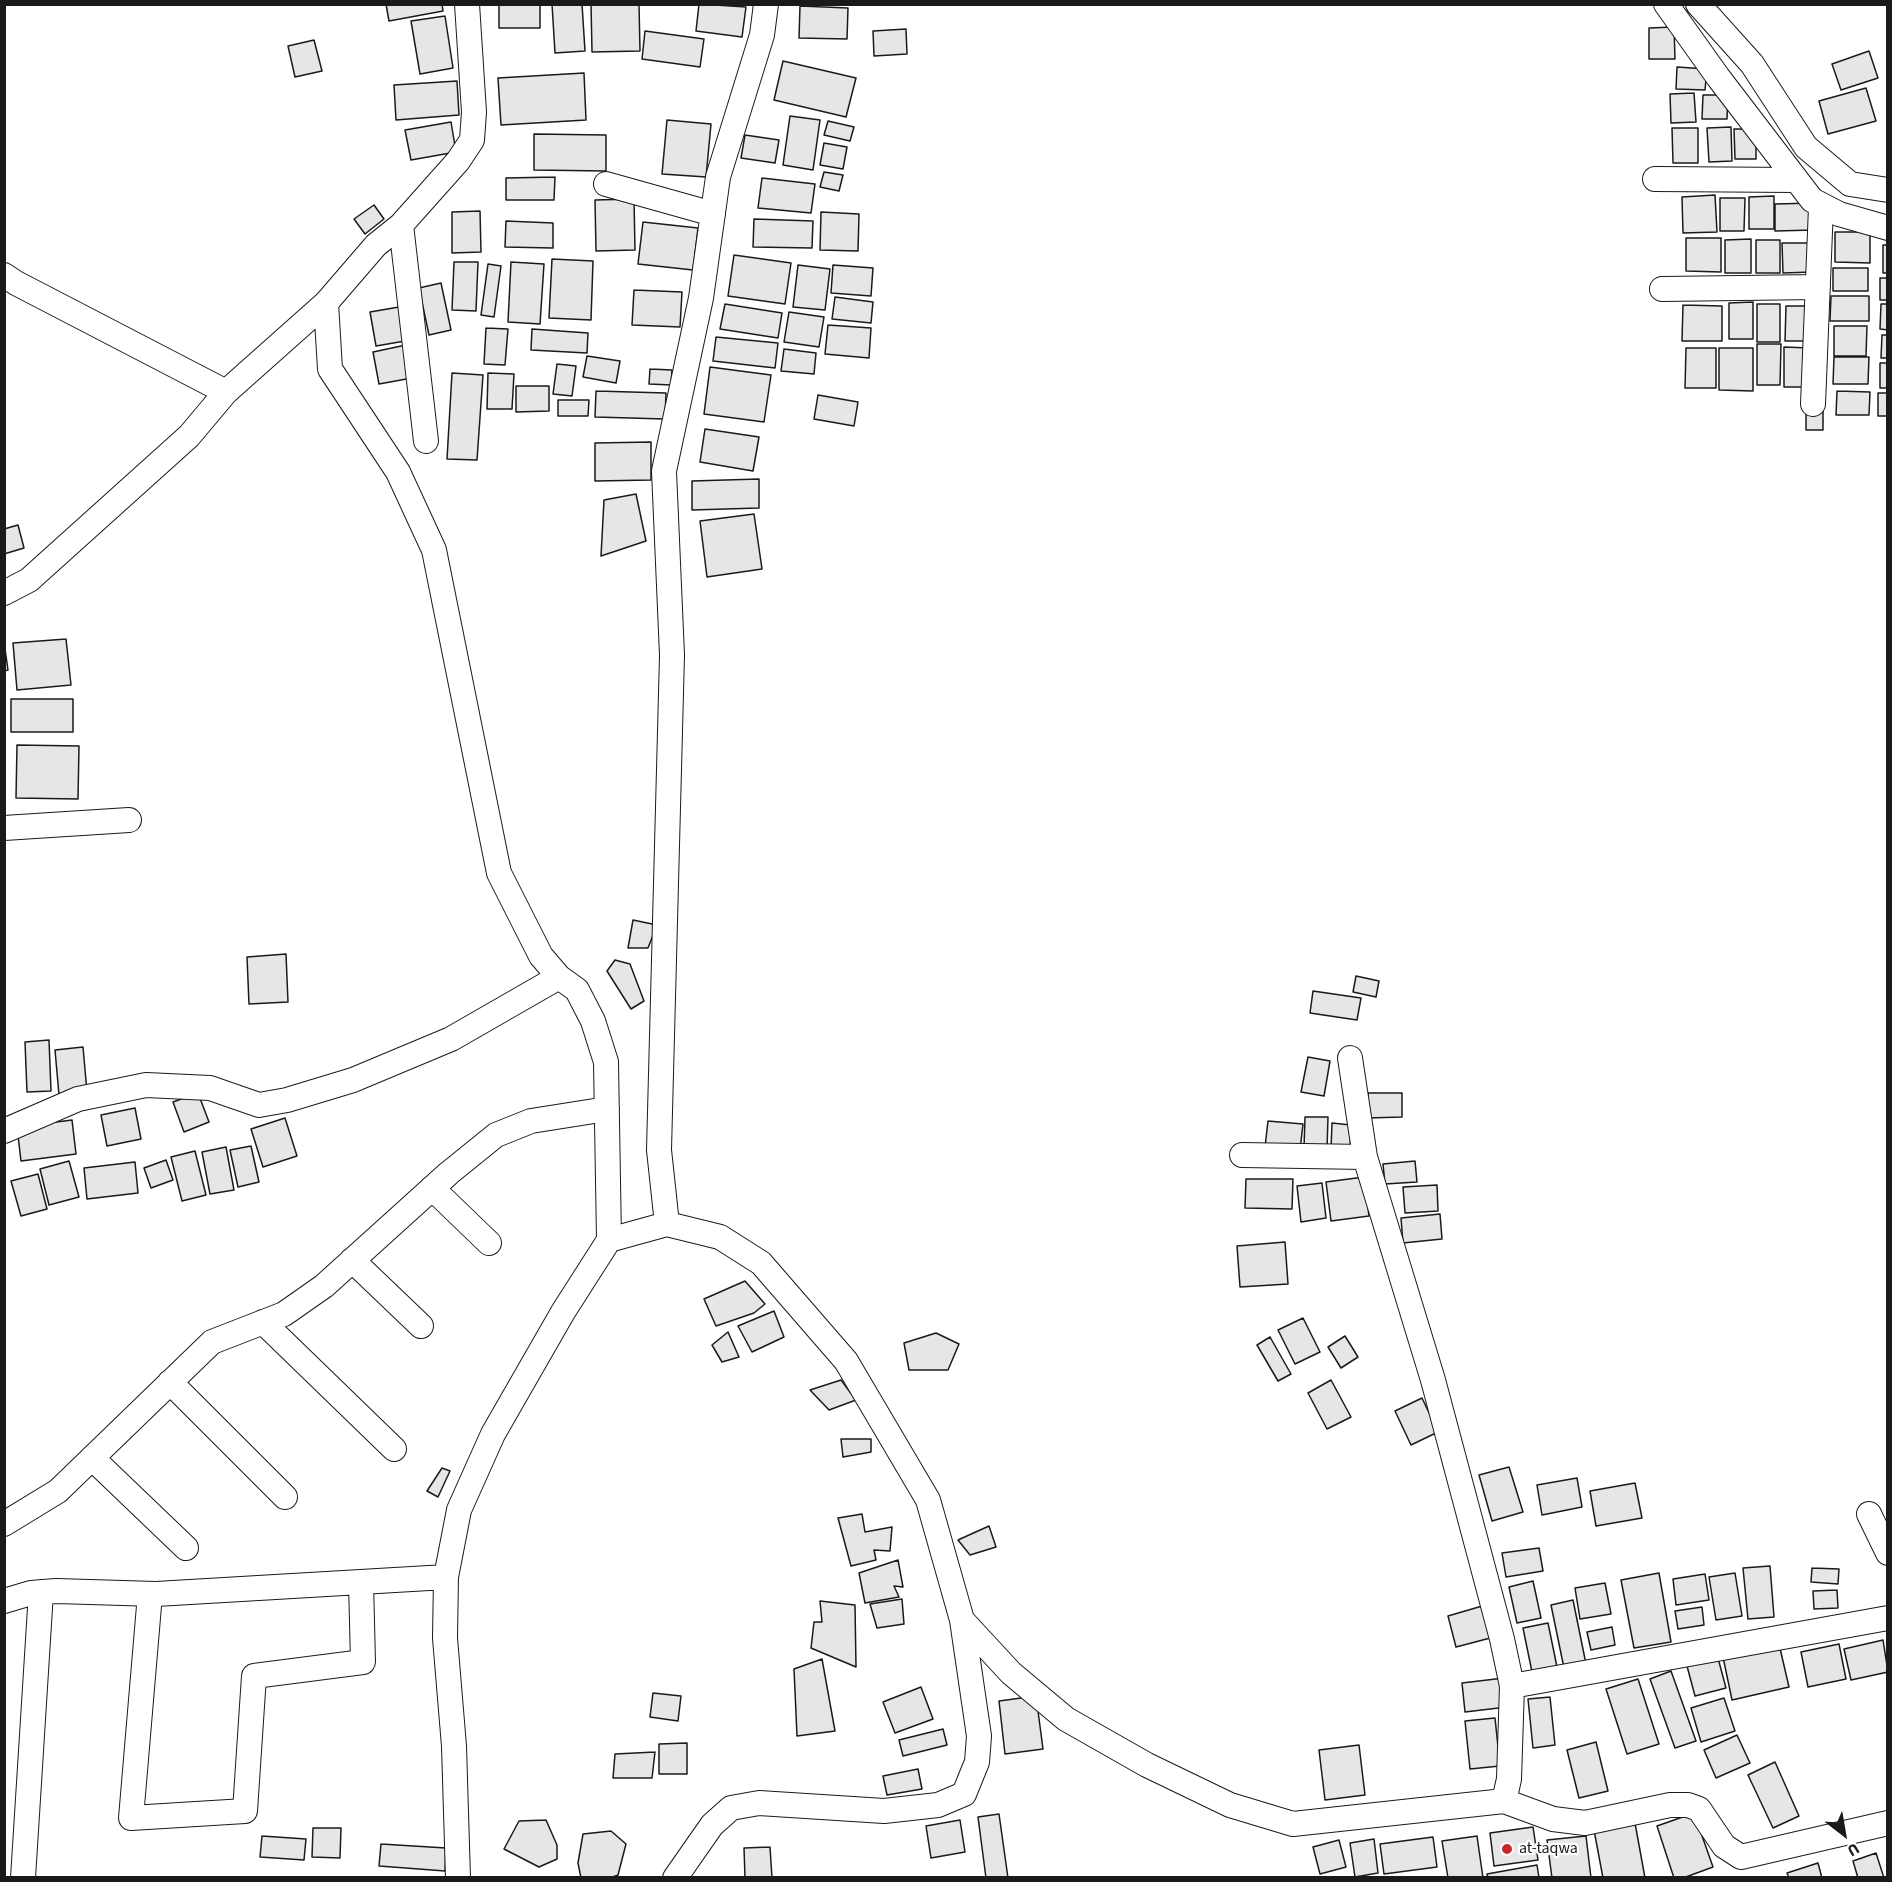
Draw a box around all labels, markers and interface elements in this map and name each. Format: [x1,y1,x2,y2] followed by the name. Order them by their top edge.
[1814,1804,1874,1864] north arrow
[1843,1837,1864,1862] text: U
[1519,1839,1578,1859] place label: at-taqwa
[1500,1842,1514,1856] marker: at-taqwa

